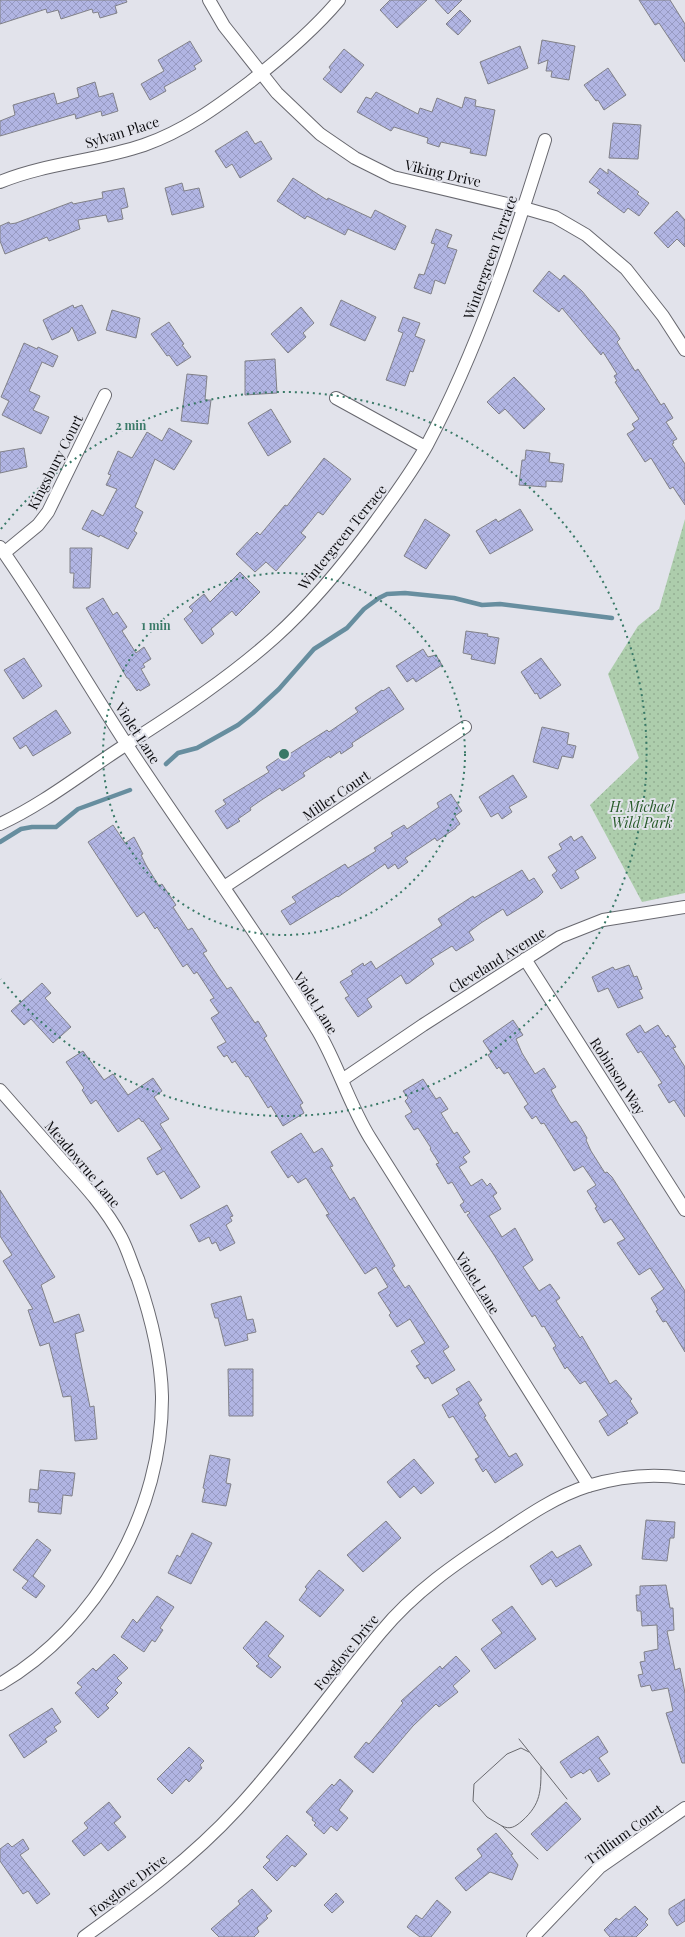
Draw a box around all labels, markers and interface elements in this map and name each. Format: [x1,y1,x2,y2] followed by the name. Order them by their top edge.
[83,112,161,152] street label: Sylvan Place
[402,155,483,191] street label: Viking Drive
[458,192,521,323] street label: Wintergreen Terrace
[23,410,88,513] street label: Kingsbury Court
[116,417,147,433] text: 2 min
[293,480,390,594] street label: Wintergreen Terrace
[141,617,171,633] text: 1 min
[110,698,165,767] street label: Violet Lane
[277,747,291,761] centre of rings
[299,765,374,824] street label: Miller Court
[609,797,675,832] park label: H. Michael Wild Park
[445,923,549,997] street label: Cleveland Avenue
[289,967,343,1038] street label: Violet Lane
[586,1034,650,1118] street label: Robinson Way
[41,1116,125,1212] street label: Meadowrue Lane
[451,1247,505,1318] street label: Violet Lane
[309,1610,383,1694] street label: Foxglove Drive
[581,1799,668,1869] street label: Trillium Court
[85,1850,171,1920] street label: Foxglove Drive

